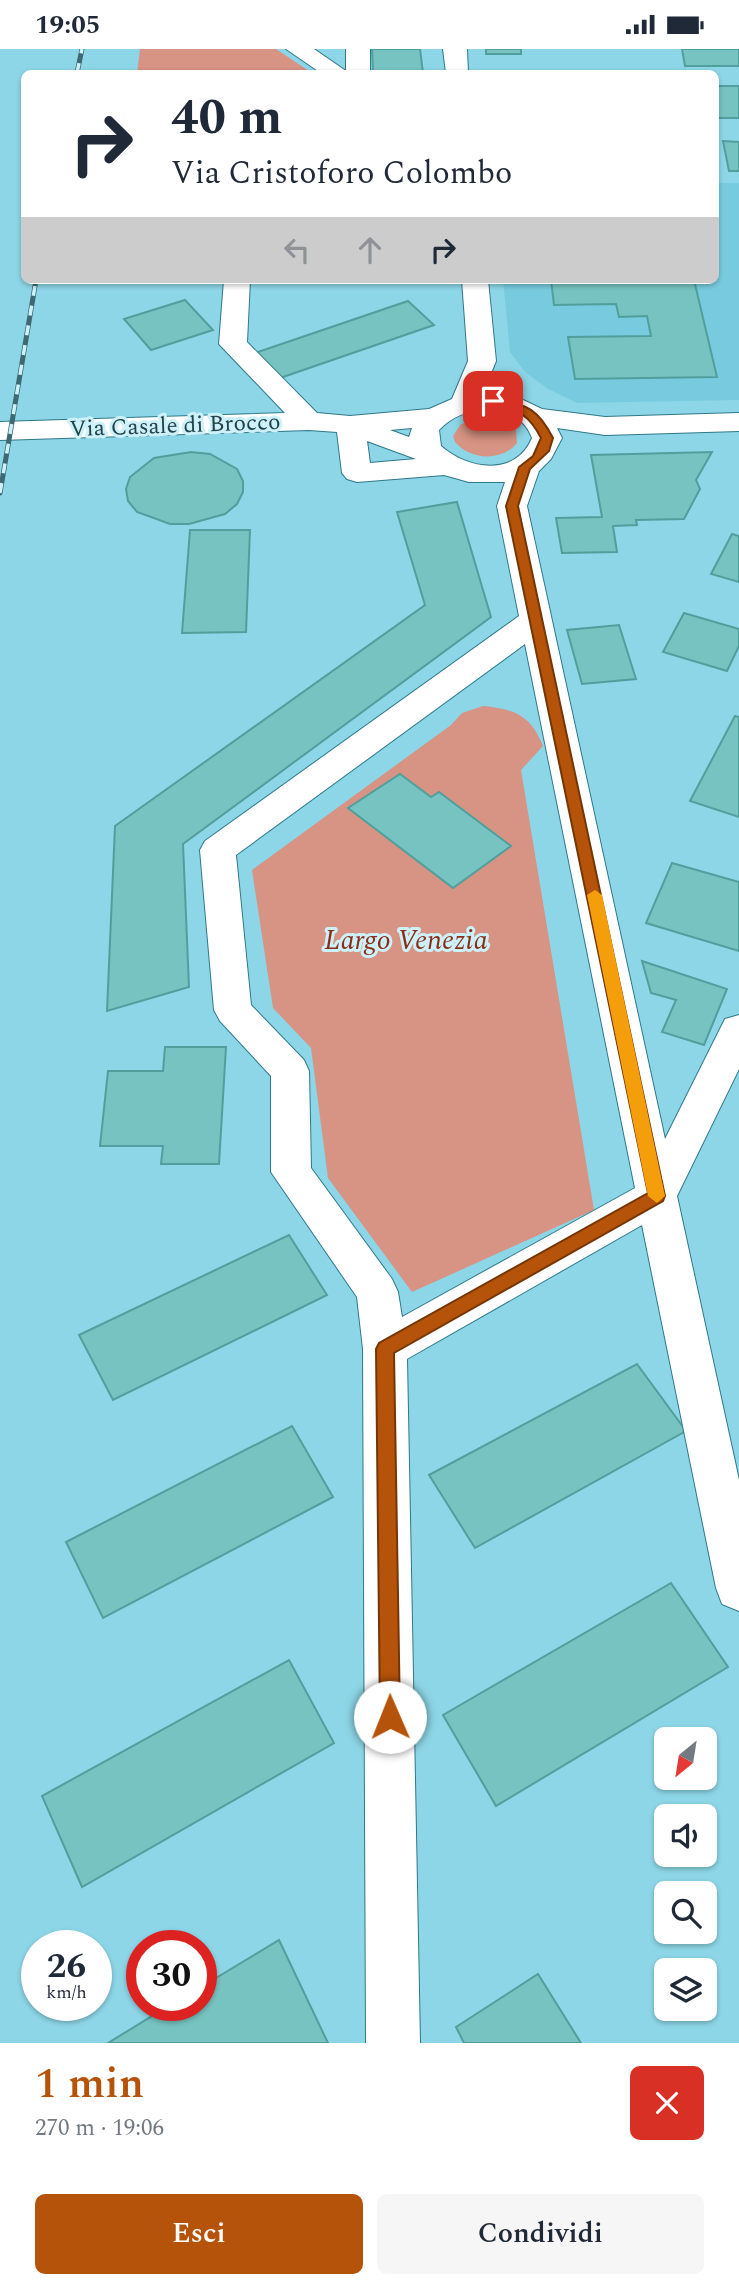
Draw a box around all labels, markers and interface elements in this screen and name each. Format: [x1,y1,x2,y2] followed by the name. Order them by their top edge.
[35,5,100,45] text: 19:05
[171,81,282,156] text: 40 m
[56,98,147,189] icon: right
[171,149,512,198] text: Via Cristoforo Colombo
[278,231,316,269] icon: left
[351,231,389,269] icon: ahead
[424,231,462,269] icon: right
[463,371,523,431] pin
[474,382,512,420] icon: arrive
[69,405,281,447] street label: Via Casale di Brocco
[324,919,488,962] park label: Largo Venezia
[353,1680,427,1754] position arrow
[654,1727,718,1790] north arrow
[654,1727,717,2021] map controls
[654,1804,717,1867] button: sound
[654,1881,717,1944] button: search
[126,1930,217,2021] speed limit sign: 30
[47,1940,86,1993] text: 26
[654,1958,717,2021] button: layers
[46,1979,87,2006] text: km/h
[35,2053,144,2116] text: 1 min
[630,2066,704,2140] button: close
[35,2111,164,2146] text: 270 m · 19:06
[35,2194,363,2274] button: Esci
[377,2194,704,2274] button: Condividi

